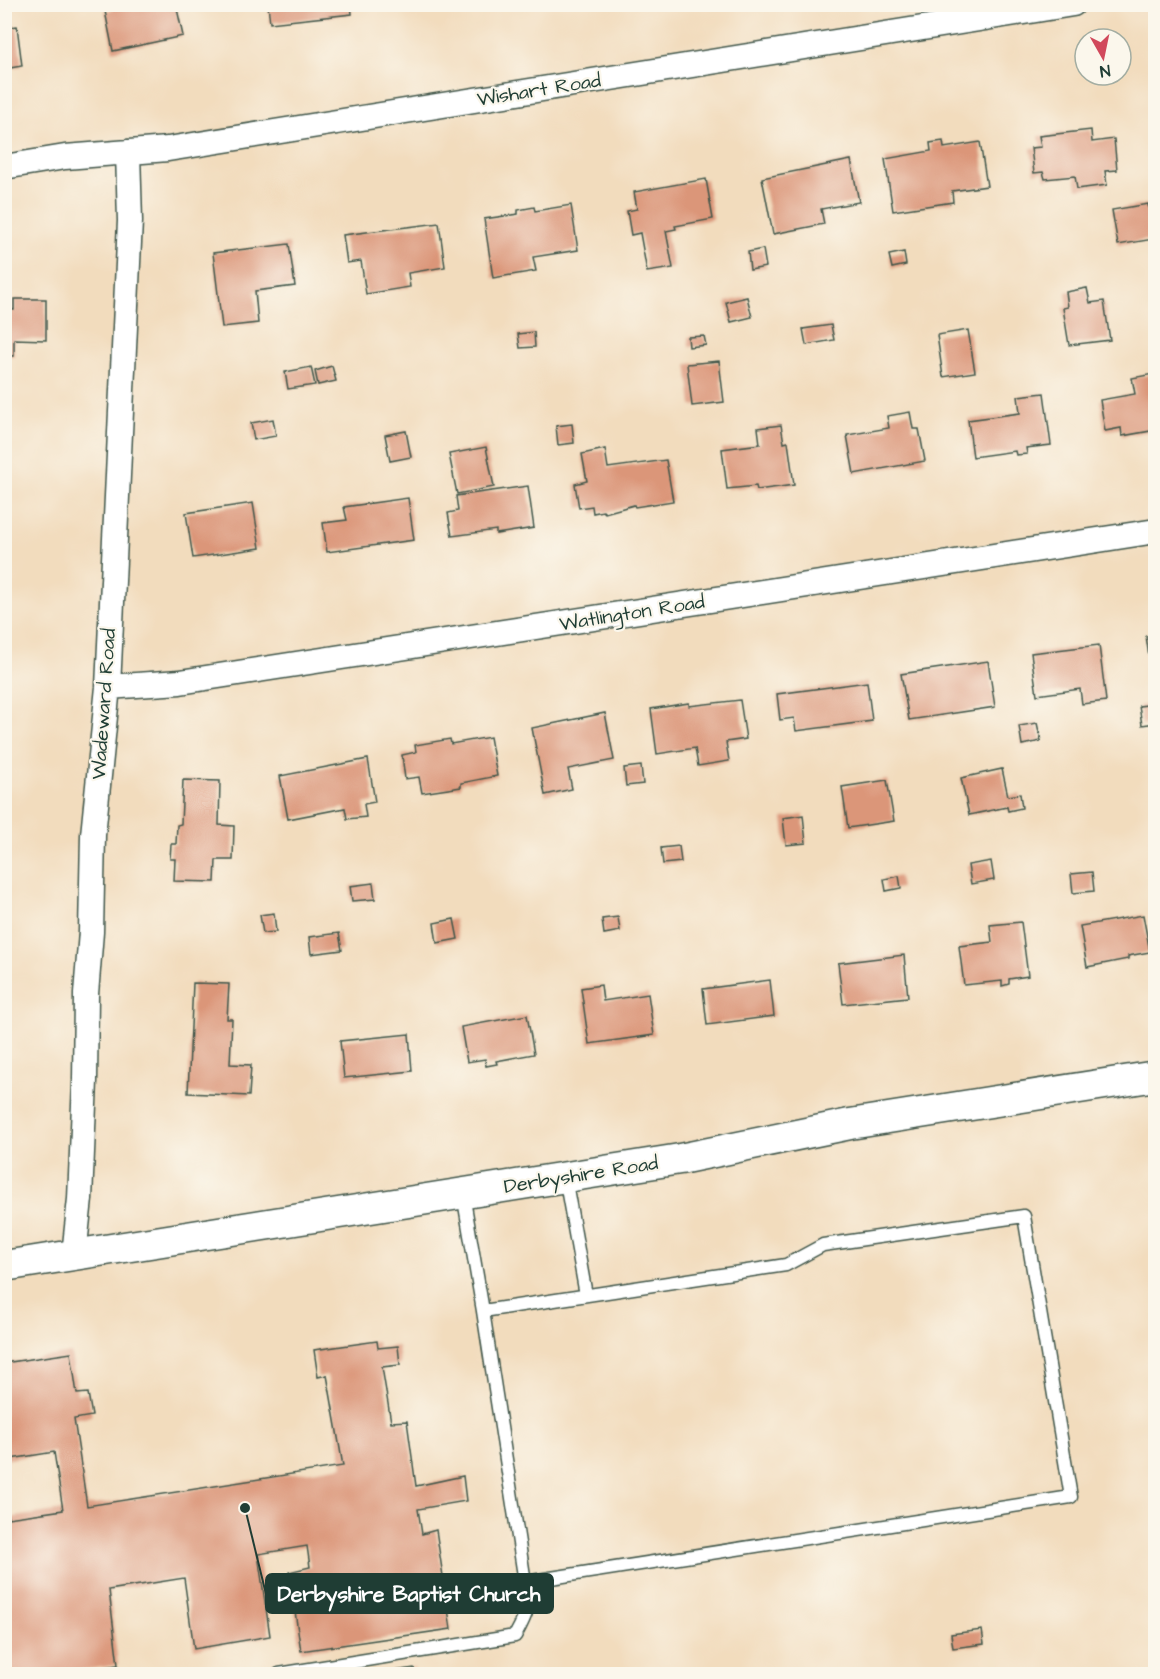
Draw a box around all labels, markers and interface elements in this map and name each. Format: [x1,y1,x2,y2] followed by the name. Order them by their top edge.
[1073,27,1133,87] north arrow
[1099,59,1112,82] text: N
[475,66,603,114] street label: Wishart Road
[557,588,707,639] street label: Watlington Road
[85,627,123,781] street label: Wadeward Road
[502,1149,660,1202] street label: Derbyshire Road
[266,1574,553,1613] callout: Derbyshire Baptist Church
[278,1580,541,1612] text: Derbyshire Baptist Church

